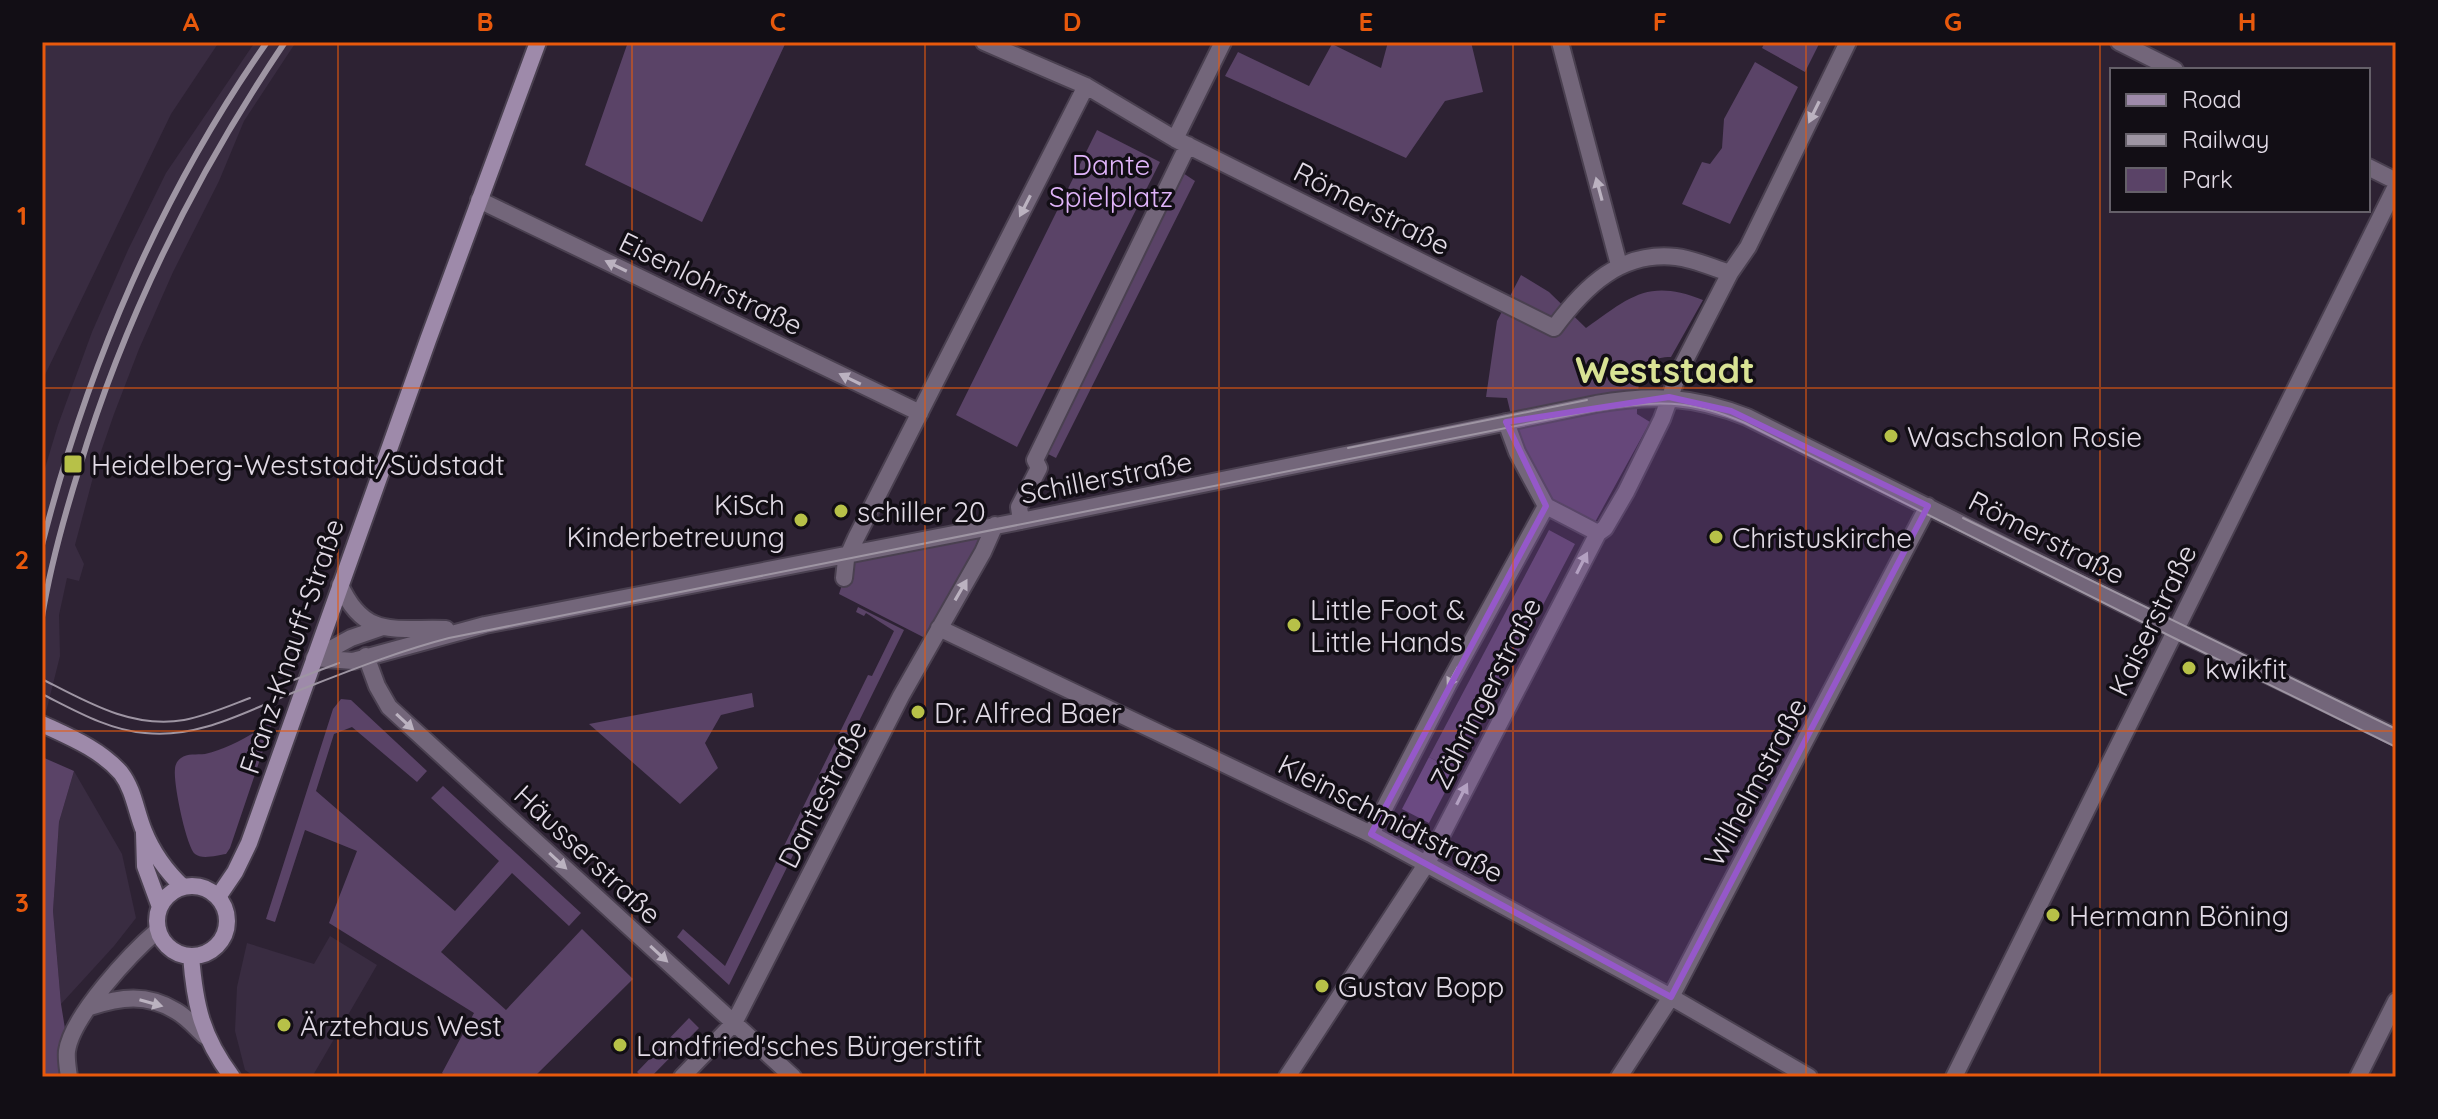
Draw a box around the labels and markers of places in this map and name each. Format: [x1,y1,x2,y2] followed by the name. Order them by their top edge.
[1907,419,2142,454] place label: Waschsalon Rosie
[1882,427,1900,445] marker: Waschsalon Rosie
[91,447,505,482] place label: Heidelberg-Weststadt/Südstadt
[62,453,84,475] marker: Heidelberg-Weststadt/Südstadt
[567,487,785,554] place label: KiSch Kinderbetreuung
[857,494,986,529] place label: schiller 20
[832,502,850,520] marker: schiller 20
[792,511,810,529] marker: KiSch Kinderbetreuung
[1732,520,1912,555] place label: Christuskirche
[1707,528,1725,546] marker: Christuskirche
[1310,592,1465,659] place label: Little Foot & Little Hands
[1285,616,1303,634] marker: Little Foot & Little Hands
[2205,651,2288,686] place label: kwikfit
[2180,659,2198,677] marker: kwikfit
[934,695,1122,730] place label: Dr. Alfred Baer
[909,703,927,721] marker: Dr. Alfred Baer
[2069,898,2289,933] place label: Hermann Böning
[2044,906,2062,924] marker: Hermann Böning
[1338,969,1504,1004] place label: Gustav Bopp
[1313,977,1331,995] marker: Gustav Bopp
[300,1008,502,1043] place label: Ärztehaus West
[275,1016,293,1034] marker: Ärztehaus West
[636,1028,983,1063] place label: Landfried'sches Bürgerstift
[611,1036,629,1054] marker: Landfried'sches Bürgerstift

